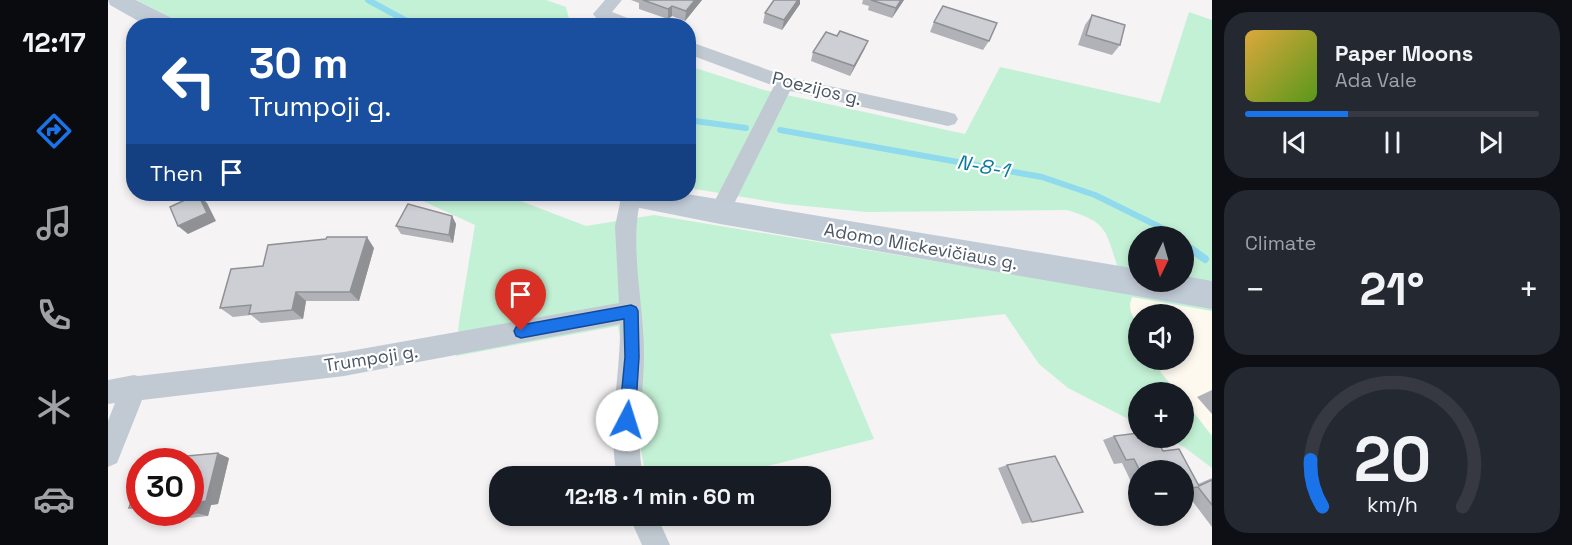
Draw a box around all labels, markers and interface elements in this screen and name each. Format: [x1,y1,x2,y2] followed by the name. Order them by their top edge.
[22,25,86,60] text: 12:17
[249,37,348,90] text: 30 m
[1335,39,1473,67] text: Paper Moons
[150,42,228,120] icon: left
[770,66,864,110] street label: Poezijos g.
[1335,67,1417,93] text: Ada Vale
[249,89,391,124] text: Trumpoji g.
[33,110,75,152] icon: directions
[1278,126,1311,159] icon: previous
[1376,126,1409,159] icon: pause
[1474,126,1507,159] icon: next
[955,149,1014,184] water label: N-8-1
[215,156,248,189] icon: arrive
[150,159,203,187] text: Then
[33,202,75,244] icon: music
[822,218,1020,274] street label: Adomo Mickevičiaus g.
[1128,226,1194,292] north arrow
[1128,226,1194,526] map controls
[1245,230,1316,256] text: Climate
[1360,261,1424,318] text: 21°
[495,269,546,331] pin
[1245,269,1265,311] text: −
[1519,269,1539,311] text: +
[504,278,537,311] icon: arrive
[33,294,75,336] icon: phone
[1128,304,1194,370] button: sound
[322,339,420,377] street label: Trumpoji g.
[1128,382,1194,448] button: +
[33,386,75,428] icon: climate
[595,388,659,452] position arrow
[1353,420,1431,499] text: 20
[126,448,204,526] speed limit sign: 30
[1128,460,1194,526] button: −
[33,478,75,520] icon: car
[565,482,755,510] text: 12:18 · 1 min · 60 m
[1366,492,1418,519] text: km/h

